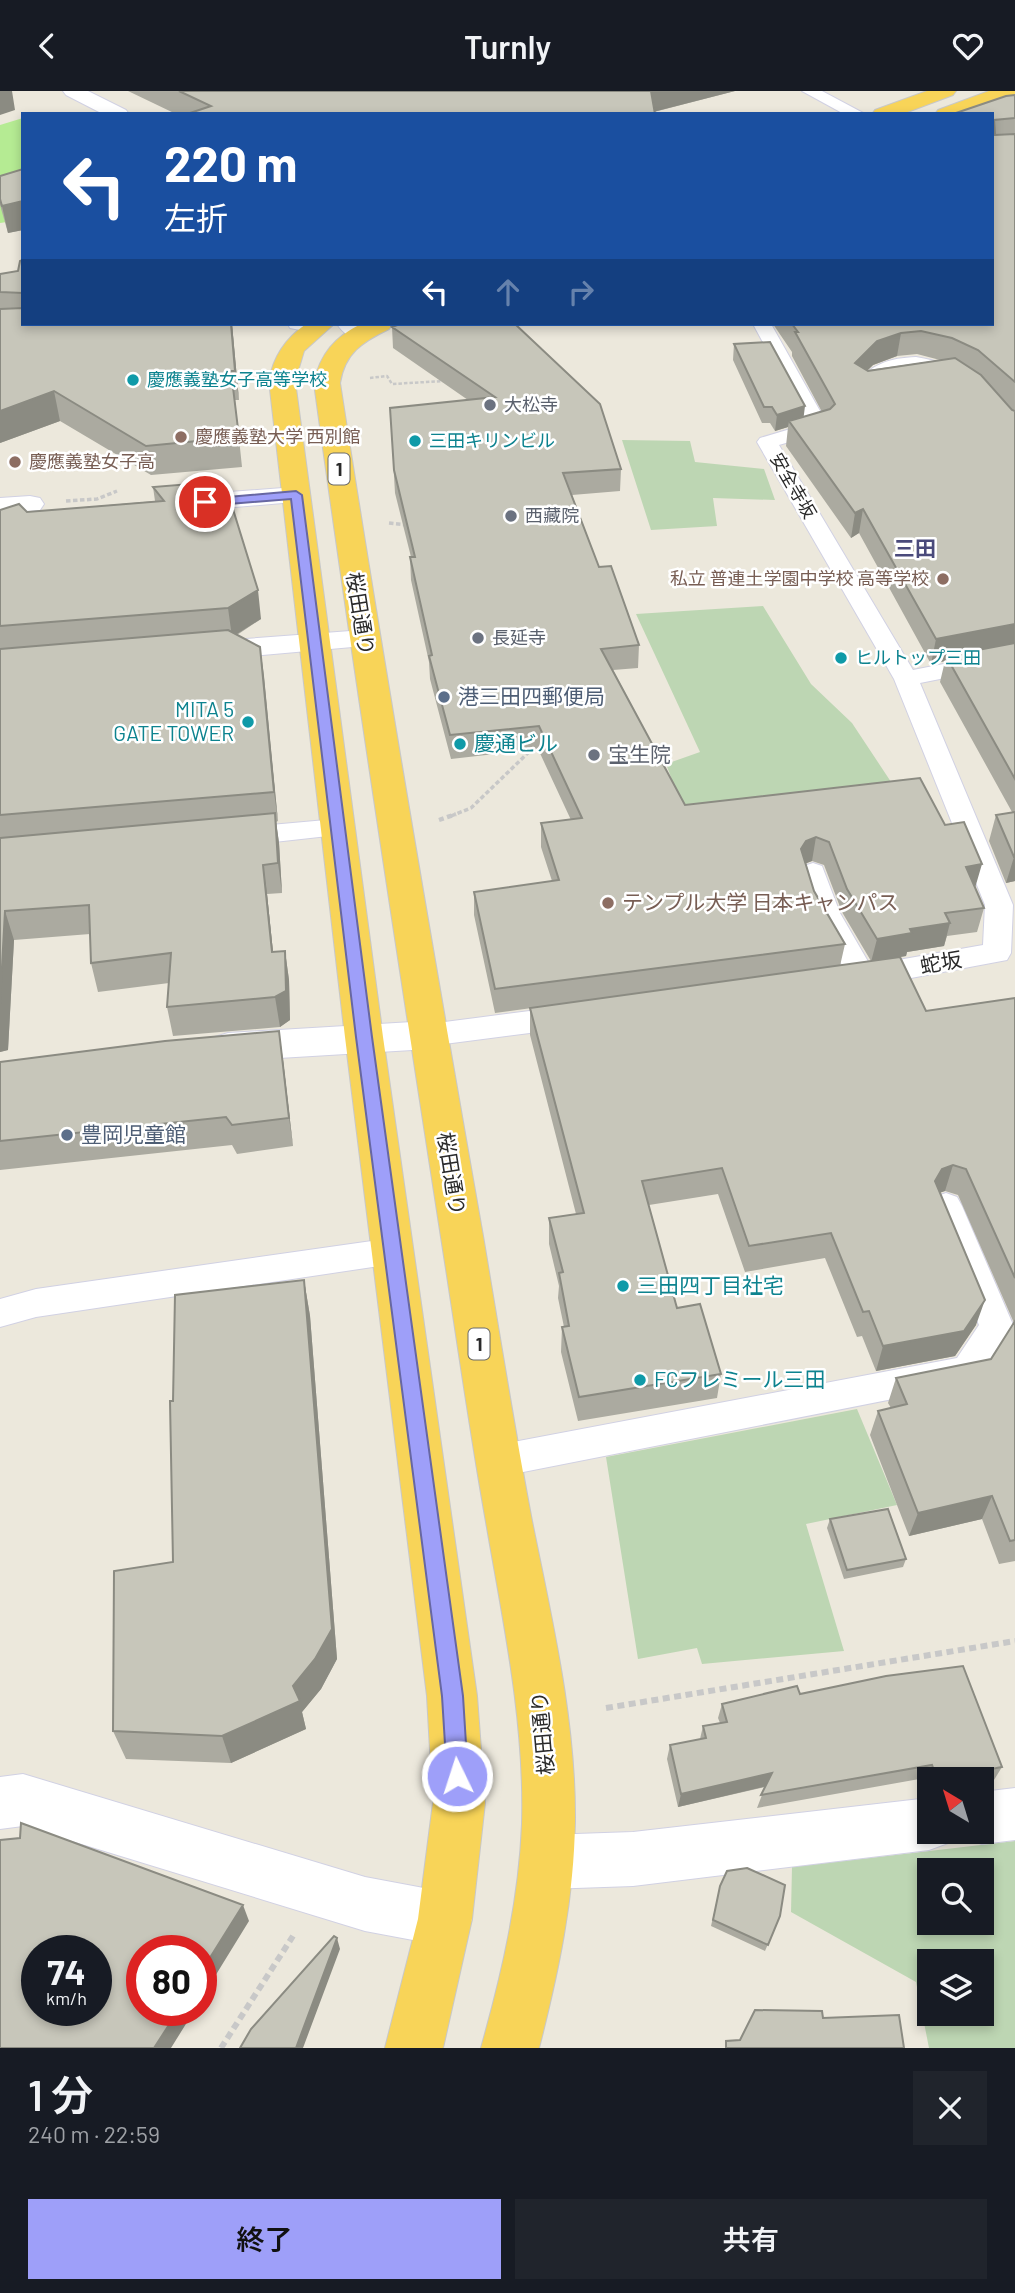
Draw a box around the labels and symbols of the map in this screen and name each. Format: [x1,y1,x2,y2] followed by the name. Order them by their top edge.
[147,368,327,390] place label: 慶應義塾女子高等学校
[125,372,141,388] marker: 慶應義塾女子高等学校
[504,393,558,415] place label: 大松寺
[482,397,498,413] marker: 大松寺
[195,425,361,447] place label: 慶應義塾大学 西別館
[173,429,189,445] marker: 慶應義塾大学 西別館
[429,429,555,451] place label: 三田キリンビル
[407,433,423,449] marker: 三田キリンビル
[766,449,821,522] street label: 安全寺坂
[29,450,155,472] place label: 慶應義塾女子高
[328,453,350,485] road number: 1
[7,454,23,470] marker: 慶應義塾女子高
[175,472,235,532] pin
[525,504,579,526] place label: 西藏院
[503,508,519,524] marker: 西藏院
[894,535,936,560] district label: 三田
[670,567,929,589] place label: 私立 普連土学園中学校 高等学校
[343,570,380,657] street label: 桜田通り
[935,571,951,587] marker: 私立 普連土学園中学校 高等学校
[492,626,546,648] place label: 長延寺
[470,630,486,646] marker: 長延寺
[855,646,981,668] place label: ヒルトップ三田
[833,650,849,666] marker: ヒルトップ三田
[458,683,605,708] place label: 港三田四郵便局
[436,689,452,705] marker: 港三田四郵便局
[113,696,234,745] place label: MITA 5 GATE TOWER
[240,714,256,730] marker: MITA 5 GATE TOWER
[474,730,558,755] place label: 慶通ビル
[452,736,468,752] marker: 慶通ビル
[608,741,671,766] place label: 宝生院
[586,747,602,763] marker: 宝生院
[622,889,899,914] place label: テンプル大学 日本キャンパス
[600,895,616,911] marker: テンプル大学 日本キャンパス
[918,946,964,977] street label: 蛇坂
[81,1121,186,1146] place label: 豊岡児童館
[59,1127,75,1143] marker: 豊岡児童館
[434,1130,471,1217] street label: 桜田通り
[637,1272,784,1297] place label: 三田四丁目社宅
[615,1278,631,1294] marker: 三田四丁目社宅
[468,1329,490,1359] road number: 1
[654,1366,826,1391] place label: FCフレミール三田
[632,1372,648,1388] marker: FCフレミール三田
[525,1690,558,1776] street label: 桜田通り
[420,1739,494,1813] position arrow
[917,1767,994,1845] north arrow
[126,1935,217,2026] speed limit sign: 80

